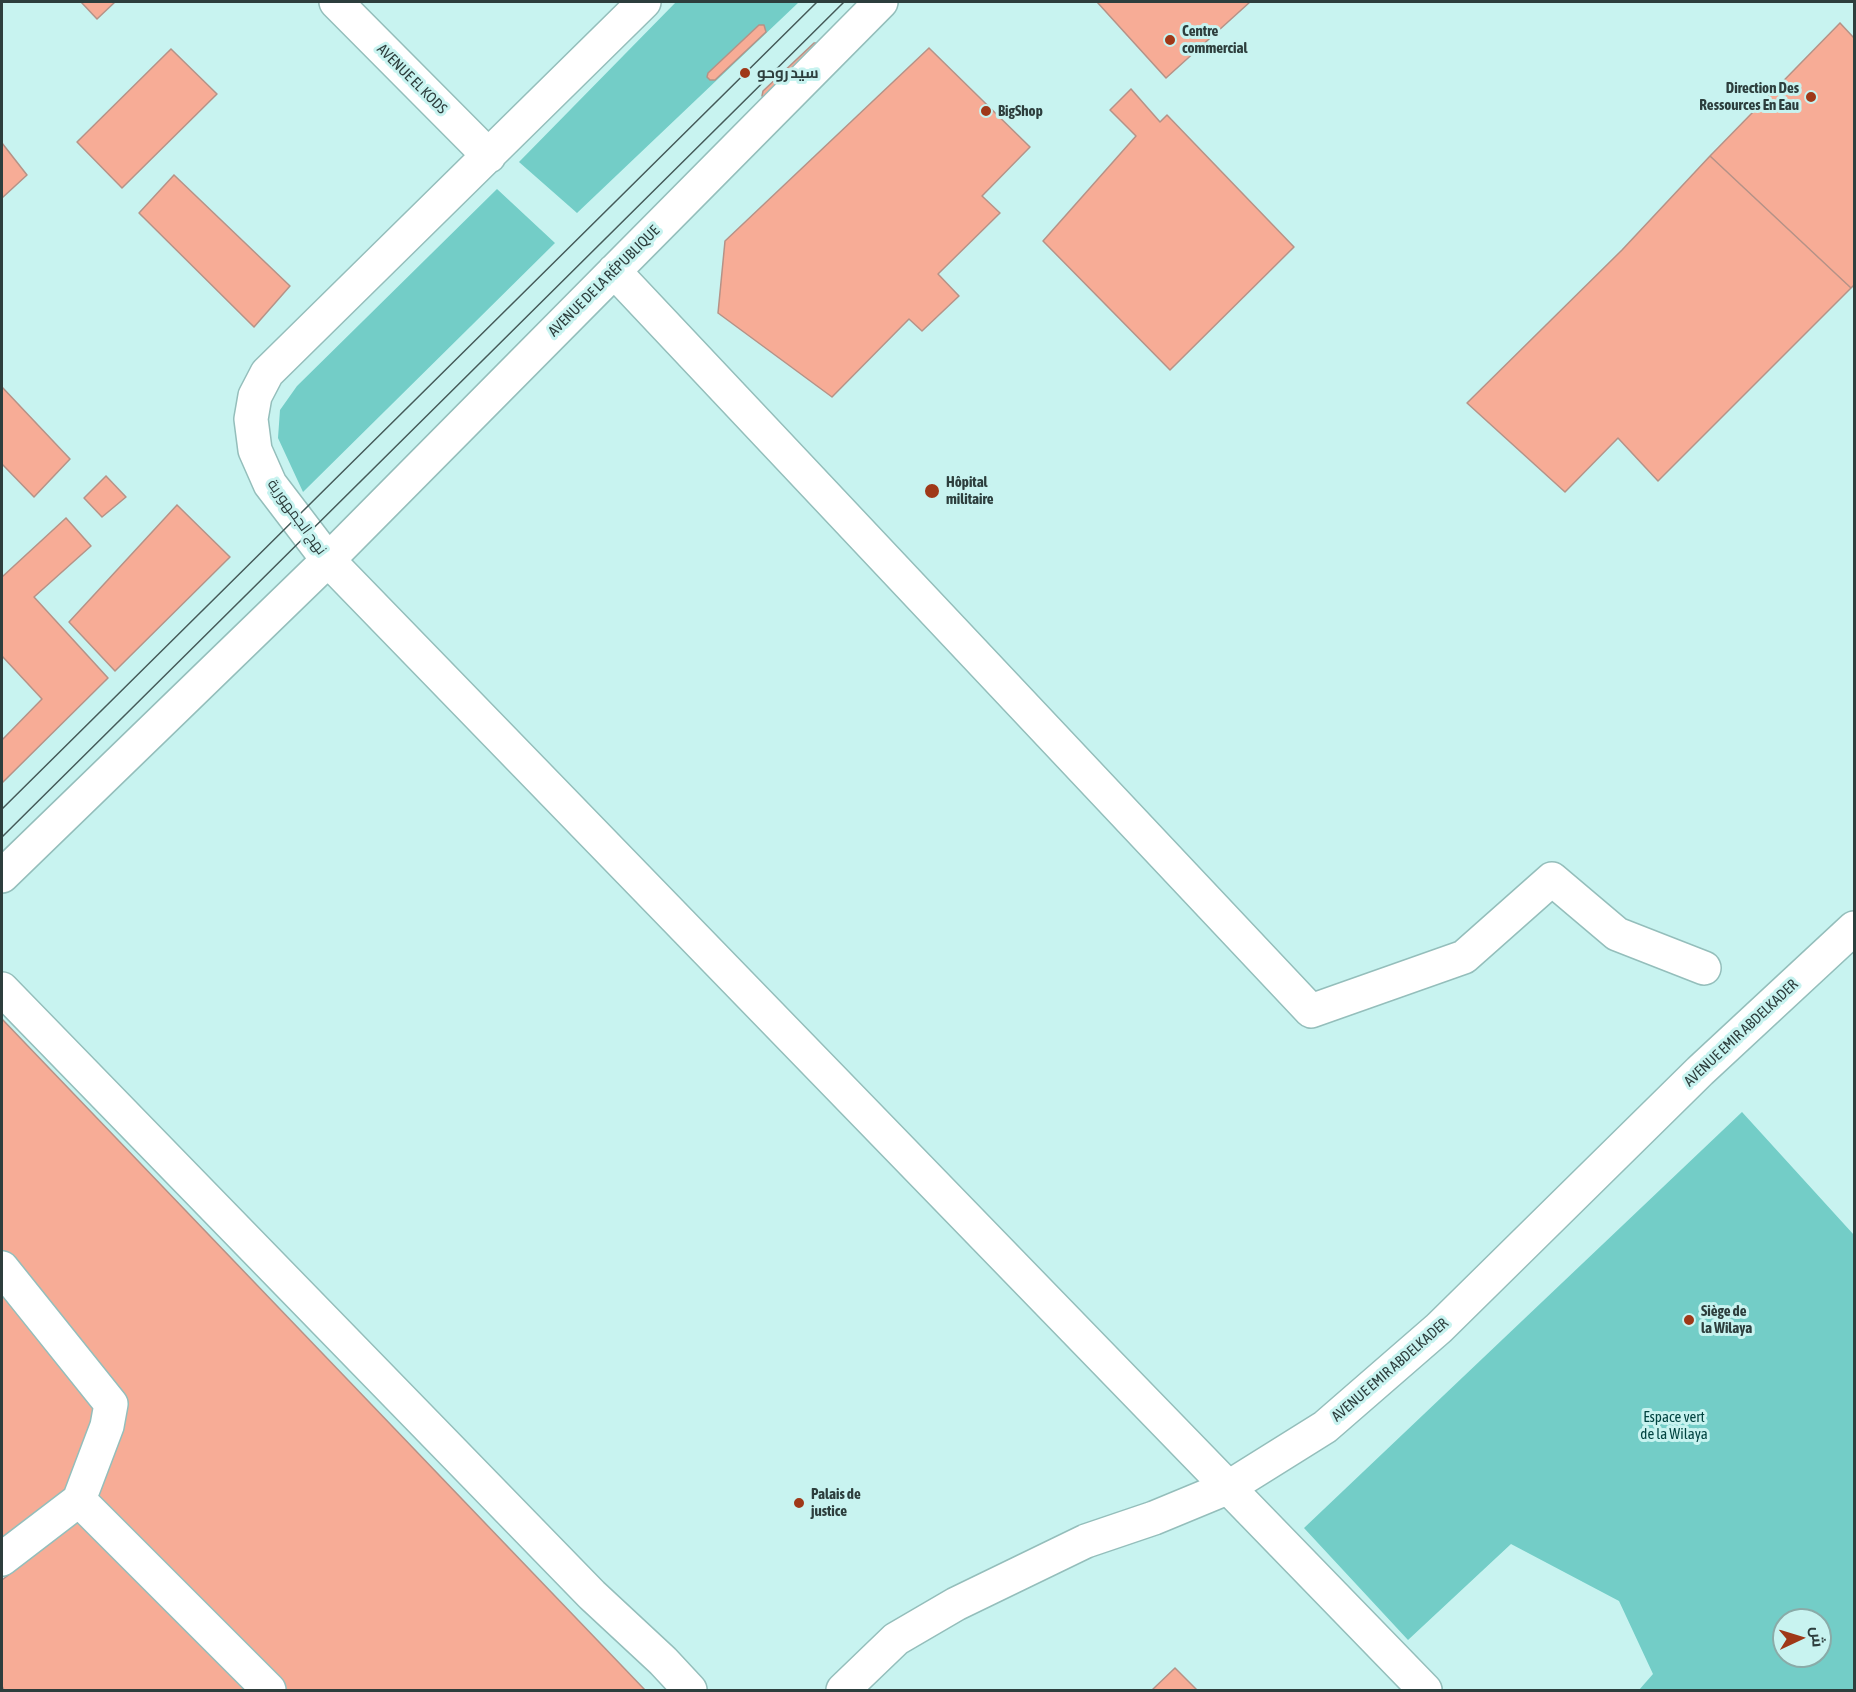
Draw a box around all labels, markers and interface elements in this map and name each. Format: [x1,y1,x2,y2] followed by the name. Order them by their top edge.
[1182,22,1247,57] place label: Centre commercial
[1163,33,1177,47] marker: Centre commercial
[373,40,451,118] street label: AVENUE EL KODS
[757,64,819,82] place label: سيد روحو
[738,66,752,80] marker: سيد روحو
[1699,79,1799,114] place label: Direction Des Ressources En Eau
[1804,90,1818,104] marker: Direction Des Ressources En Eau
[998,102,1043,120] place label: BigShop
[979,104,993,118] marker: BigShop
[545,222,663,340] street label: AVENUE DE LA RÉPUBLIQUE
[946,473,994,508] place label: Hôpital militaire
[264,476,330,558] street label: نهج الجمهورية
[923,482,941,500] marker: Hôpital militaire
[1680,976,1802,1090] street label: AVENUE EMIR ABDELKADER
[1701,1302,1752,1337] place label: Siège de la Wilaya
[1682,1313,1696,1327] marker: Siège de la Wilaya
[1328,1314,1452,1426] street label: AVENUE EMIR ABDELKADER
[1640,1408,1708,1443] park label: Espace vert de la Wilaya
[811,1485,861,1520] place label: Palais de justice
[792,1496,806,1510] marker: Palais de justice
[1772,1608,1832,1668] north arrow
[1808,1626,1828,1648] text: ش

